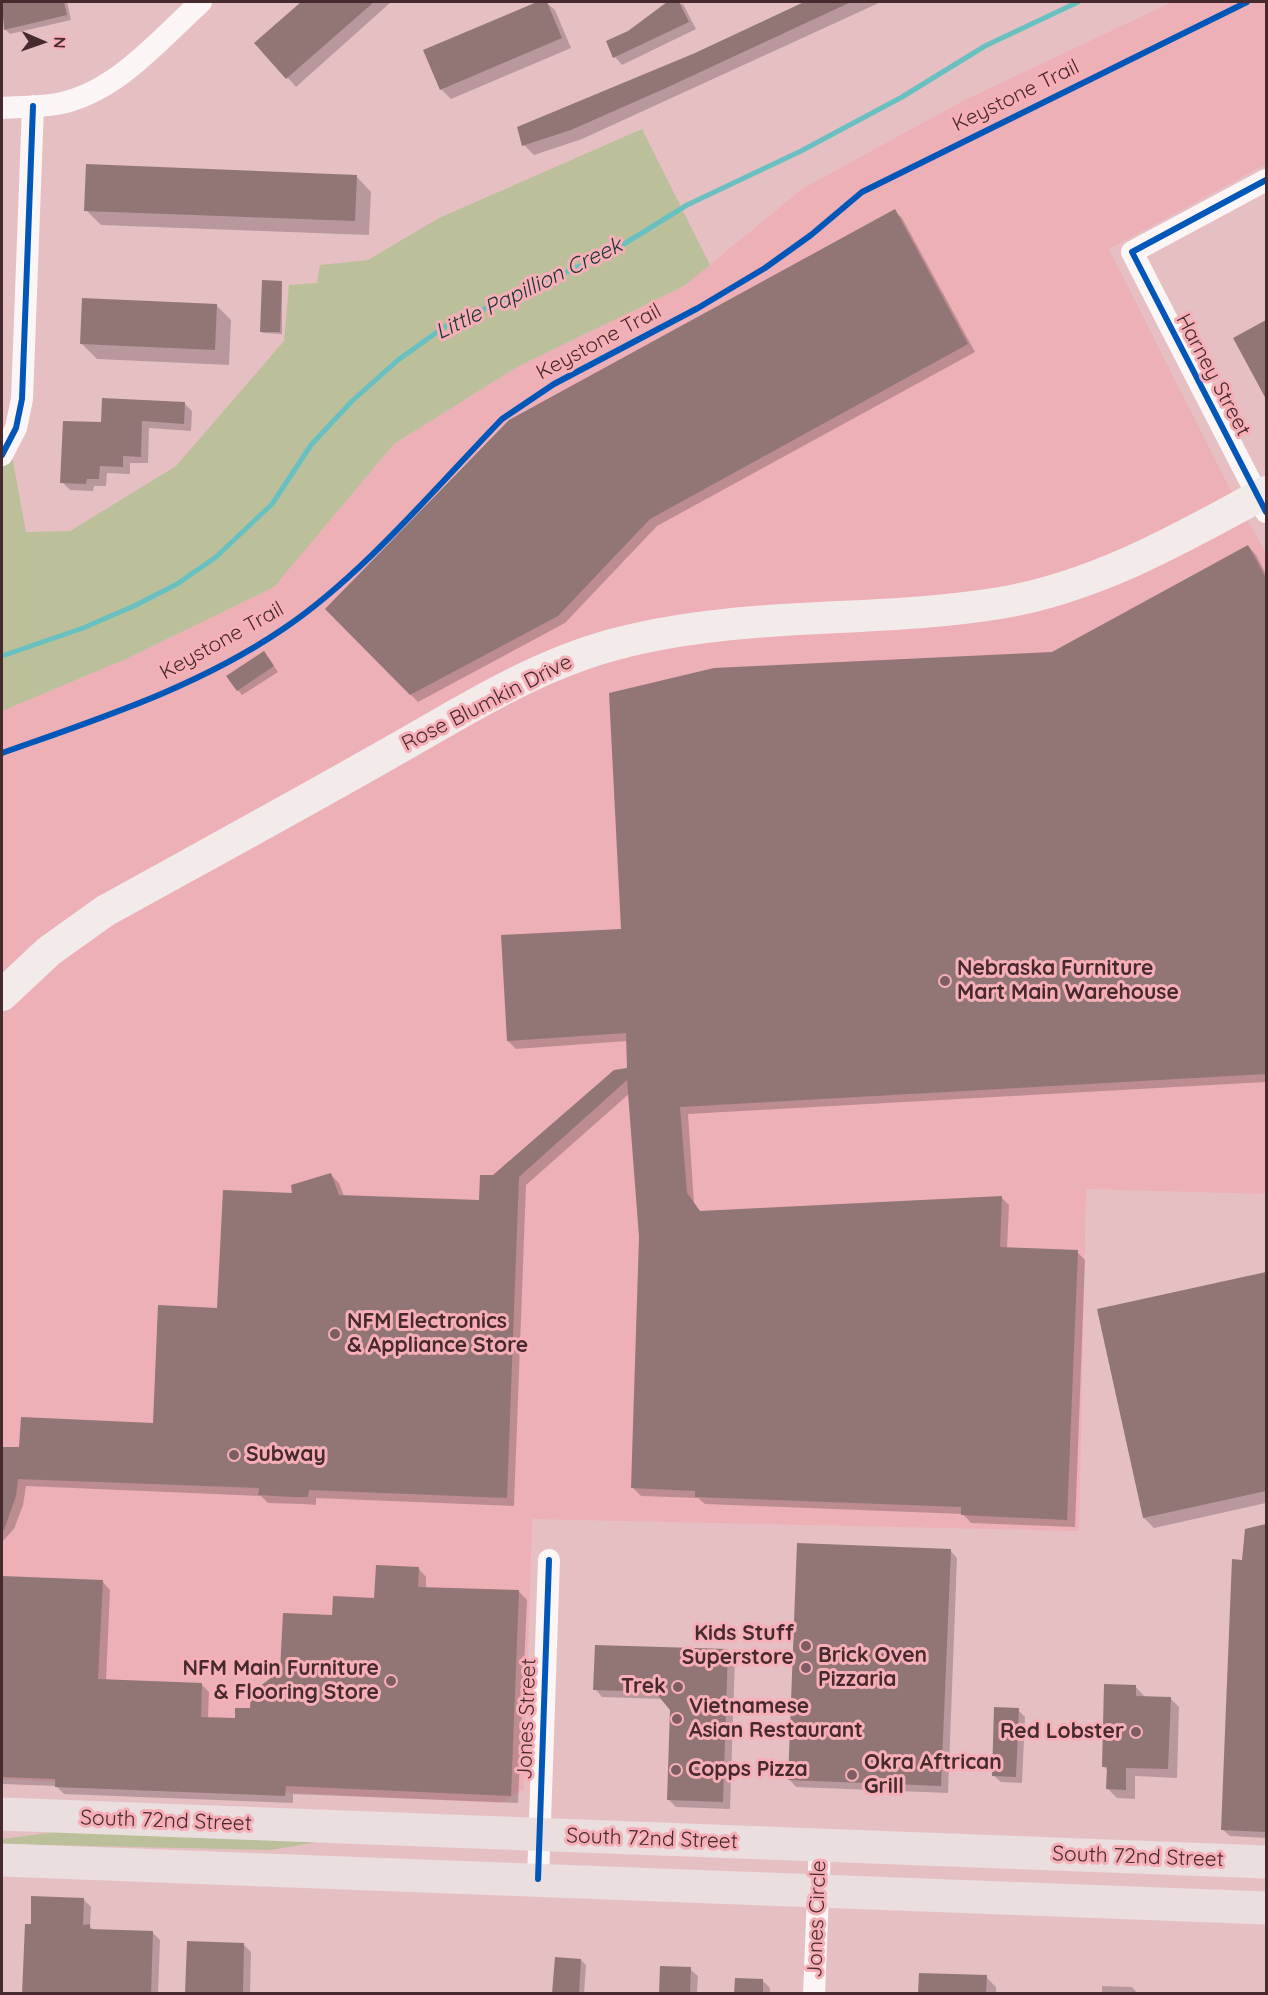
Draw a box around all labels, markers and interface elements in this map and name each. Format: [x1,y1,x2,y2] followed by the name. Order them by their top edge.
[12,12,72,72] north arrow
[50,36,70,49] text: N
[949,54,1083,138] street label: Keystone Trail
[431,232,627,346] water label: Little Papillion Creek
[532,299,666,385] street label: Keystone Trail
[1170,310,1256,440] street label: Harney Street
[156,597,288,685] street label: Keystone Trail
[398,649,576,757] street label: Rose Blumkin Drive
[957,956,1179,1006] place label: Nebraska Furniture Mart Main Warehouse
[938,974,952,988] marker: Nebraska Furniture Mart Main Warehouse
[347,1309,528,1359] place label: NFM Electronics & Appliance Store
[328,1327,342,1341] marker: NFM Electronics & Appliance Store
[246,1442,326,1468] place label: Subway
[227,1448,241,1462] marker: Subway
[682,1621,794,1671] place label: Kids Stuff Superstore
[799,1639,813,1653] marker: Kids Stuff Superstore
[818,1643,927,1693] place label: Brick Oven Pizzaria
[183,1656,379,1706] place label: NFM Main Furniture & Flooring Store
[512,1658,542,1780] street label: Jones Street
[799,1661,813,1675] marker: Brick Oven Pizzaria
[384,1674,398,1688] marker: NFM Main Furniture & Flooring Store
[621,1674,666,1700] place label: Trek
[671,1680,685,1694] marker: Trek
[689,1694,863,1744] place label: Vietnamese Asian Restaurant
[670,1712,684,1726] marker: Vietnamese Asian Restaurant
[1000,1719,1124,1745] place label: Red Lobster
[1129,1725,1143,1739] marker: Red Lobster
[864,1750,1002,1800] place label: Okra Aftrican Grill
[688,1757,808,1783] place label: Copps Pizza
[669,1763,683,1777] marker: Copps Pizza
[845,1768,859,1782] marker: Okra Aftrican Grill
[80,1805,252,1837] street label: South 72nd Street
[566,1823,738,1855] street label: South 72nd Street
[1052,1841,1224,1873] street label: South 72nd Street
[802,1860,832,1978] street label: Jones Circle

